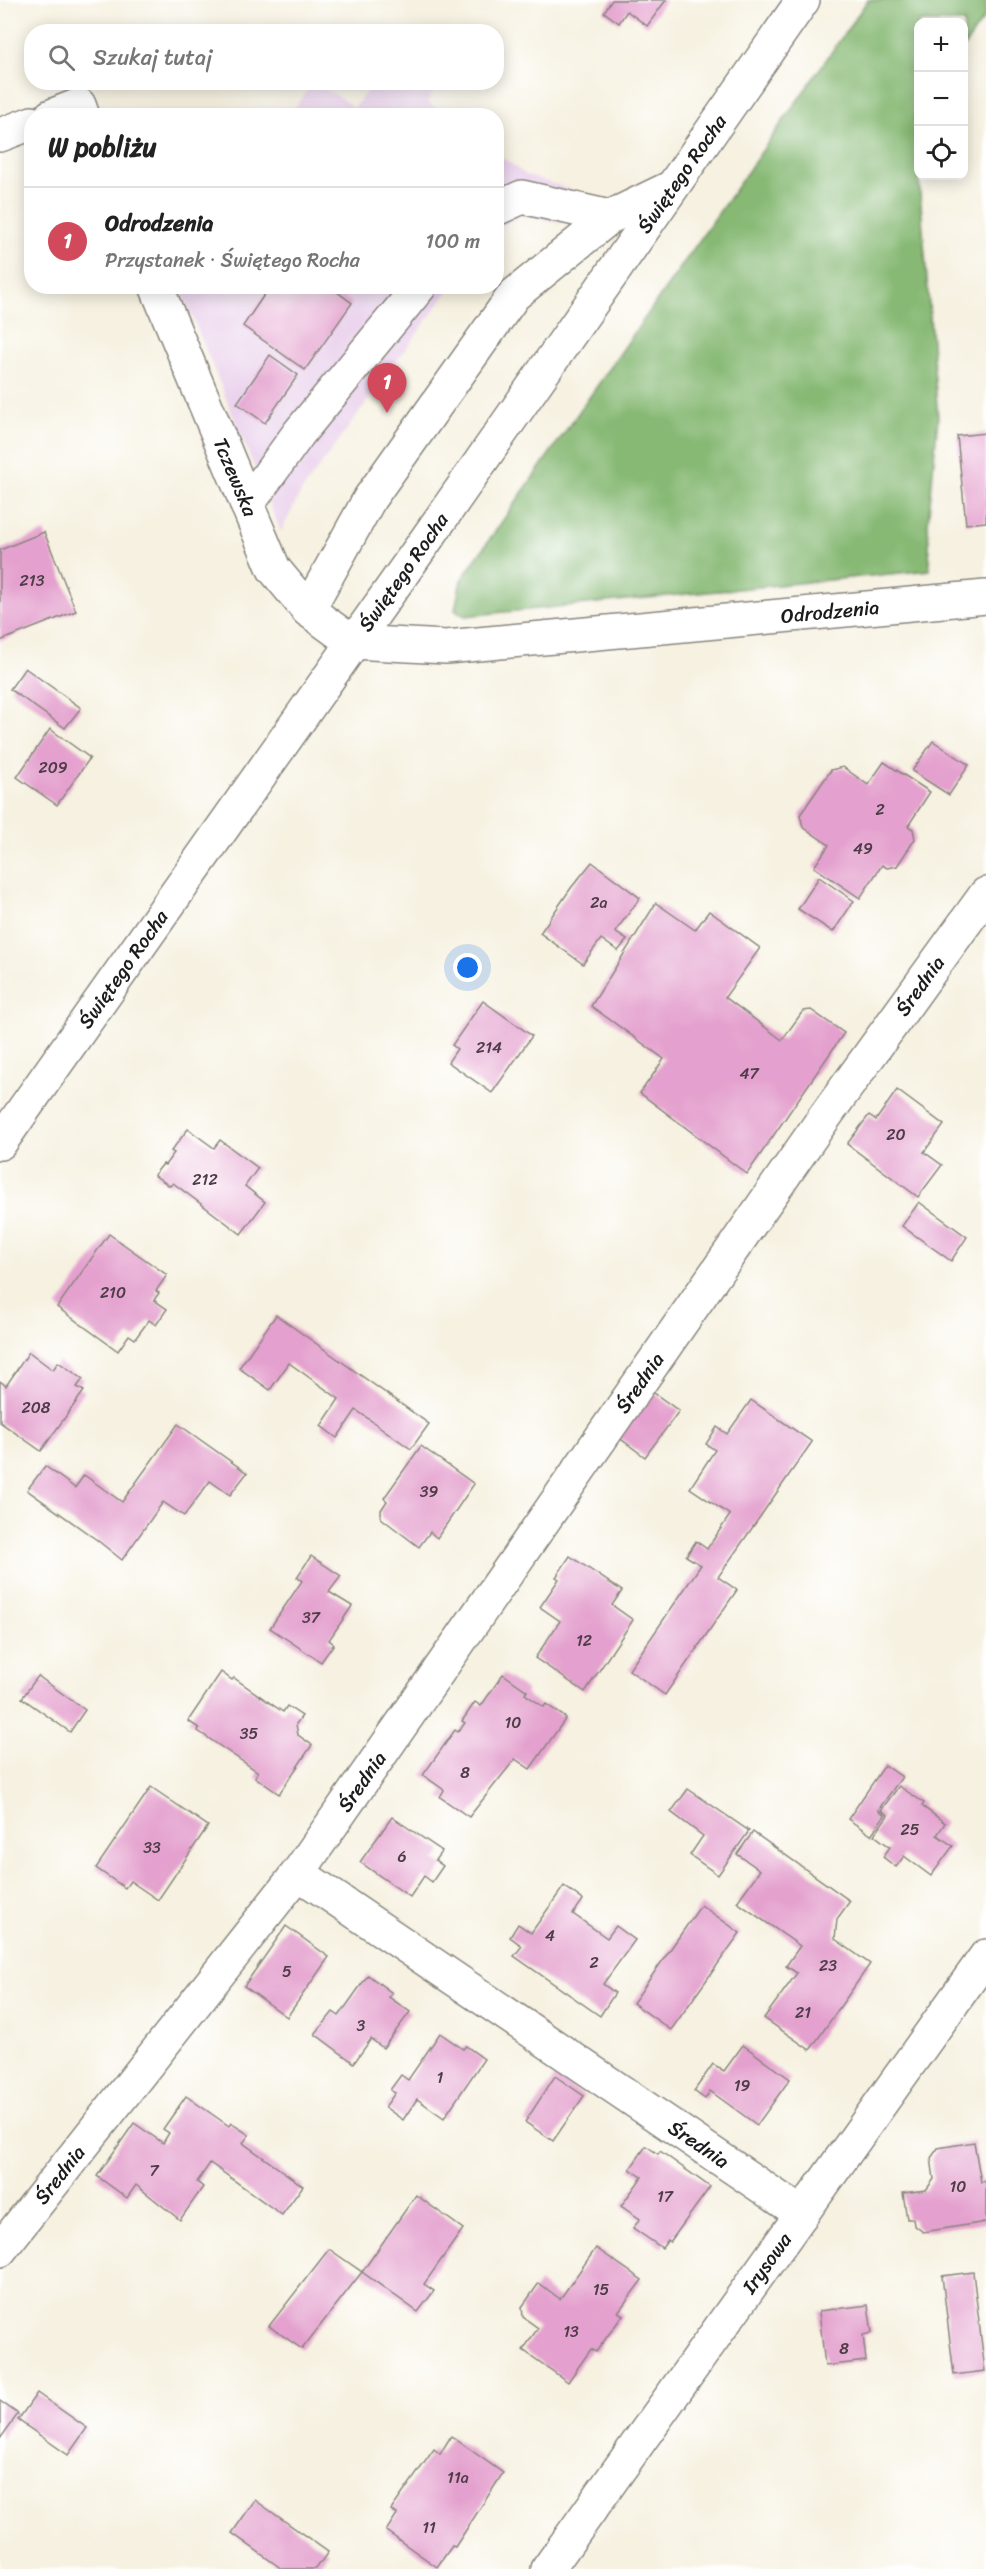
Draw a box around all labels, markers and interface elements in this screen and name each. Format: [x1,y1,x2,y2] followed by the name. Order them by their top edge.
[914,18,968,180] map controls
[914,18,968,72] button: +
[24,24,504,90] search box
[93,38,212,77] text: Szukaj tutaj
[45,41,78,74] icon: search
[914,72,968,126] button: −
[627,106,736,241] street label: Świętego Rocha
[48,124,157,170] text: W pobliżu
[914,126,968,180] button: locate
[105,204,213,243] text: Odrodzenia
[63,224,72,259] text: 1
[426,224,480,259] text: 100 m
[105,243,360,278] text: Przystanek · Świętego Rocha
[368,364,406,413] pin: 1
[204,432,268,523] street label: Tczewska
[349,504,458,639] street label: Świętego Rocha
[20,566,45,595] house number: 213
[779,589,881,633] street label: Odrodzenia
[38,753,68,782] house number: 209
[875,795,885,824] house number: 2
[853,834,873,863] house number: 49
[590,888,608,917] house number: 2a
[68,901,178,1036] street label: Świętego Rocha
[886,948,954,1024] street label: Średnia
[453,953,482,982] your location
[476,1033,502,1062] house number: 214
[739,1059,759,1088] house number: 47
[886,1120,906,1149] house number: 20
[192,1165,218,1194] house number: 212
[100,1278,126,1307] house number: 210
[606,1345,673,1421] street label: Średnia
[22,1393,51,1422] house number: 208
[420,1477,438,1506] house number: 39
[302,1603,321,1632] house number: 37
[576,1626,592,1655] house number: 12
[505,1708,521,1737] house number: 10
[240,1719,259,1748] house number: 35
[328,1744,396,1819] street label: Średnia
[460,1758,470,1787] house number: 8
[900,1815,920,1844] house number: 25
[143,1833,161,1862] house number: 33
[397,1842,407,1871] house number: 6
[545,1921,555,1950] house number: 4
[589,1948,599,1977] house number: 2
[819,1951,837,1980] house number: 23
[282,1957,292,1986] house number: 5
[795,1998,811,2027] house number: 21
[357,2011,366,2040] house number: 3
[437,2063,444,2092] house number: 1
[734,2071,751,2100] house number: 19
[661,2111,737,2178] street label: Średnia
[25,2137,94,2212] street label: Średnia
[149,2156,159,2185] house number: 7
[950,2172,966,2201] house number: 10
[657,2182,674,2211] house number: 17
[732,2224,801,2302] street label: Irysowa
[593,2275,610,2304] house number: 15
[563,2317,579,2346] house number: 13
[839,2334,849,2363] house number: 8
[447,2463,469,2492] house number: 11a
[422,2513,436,2542] house number: 11

